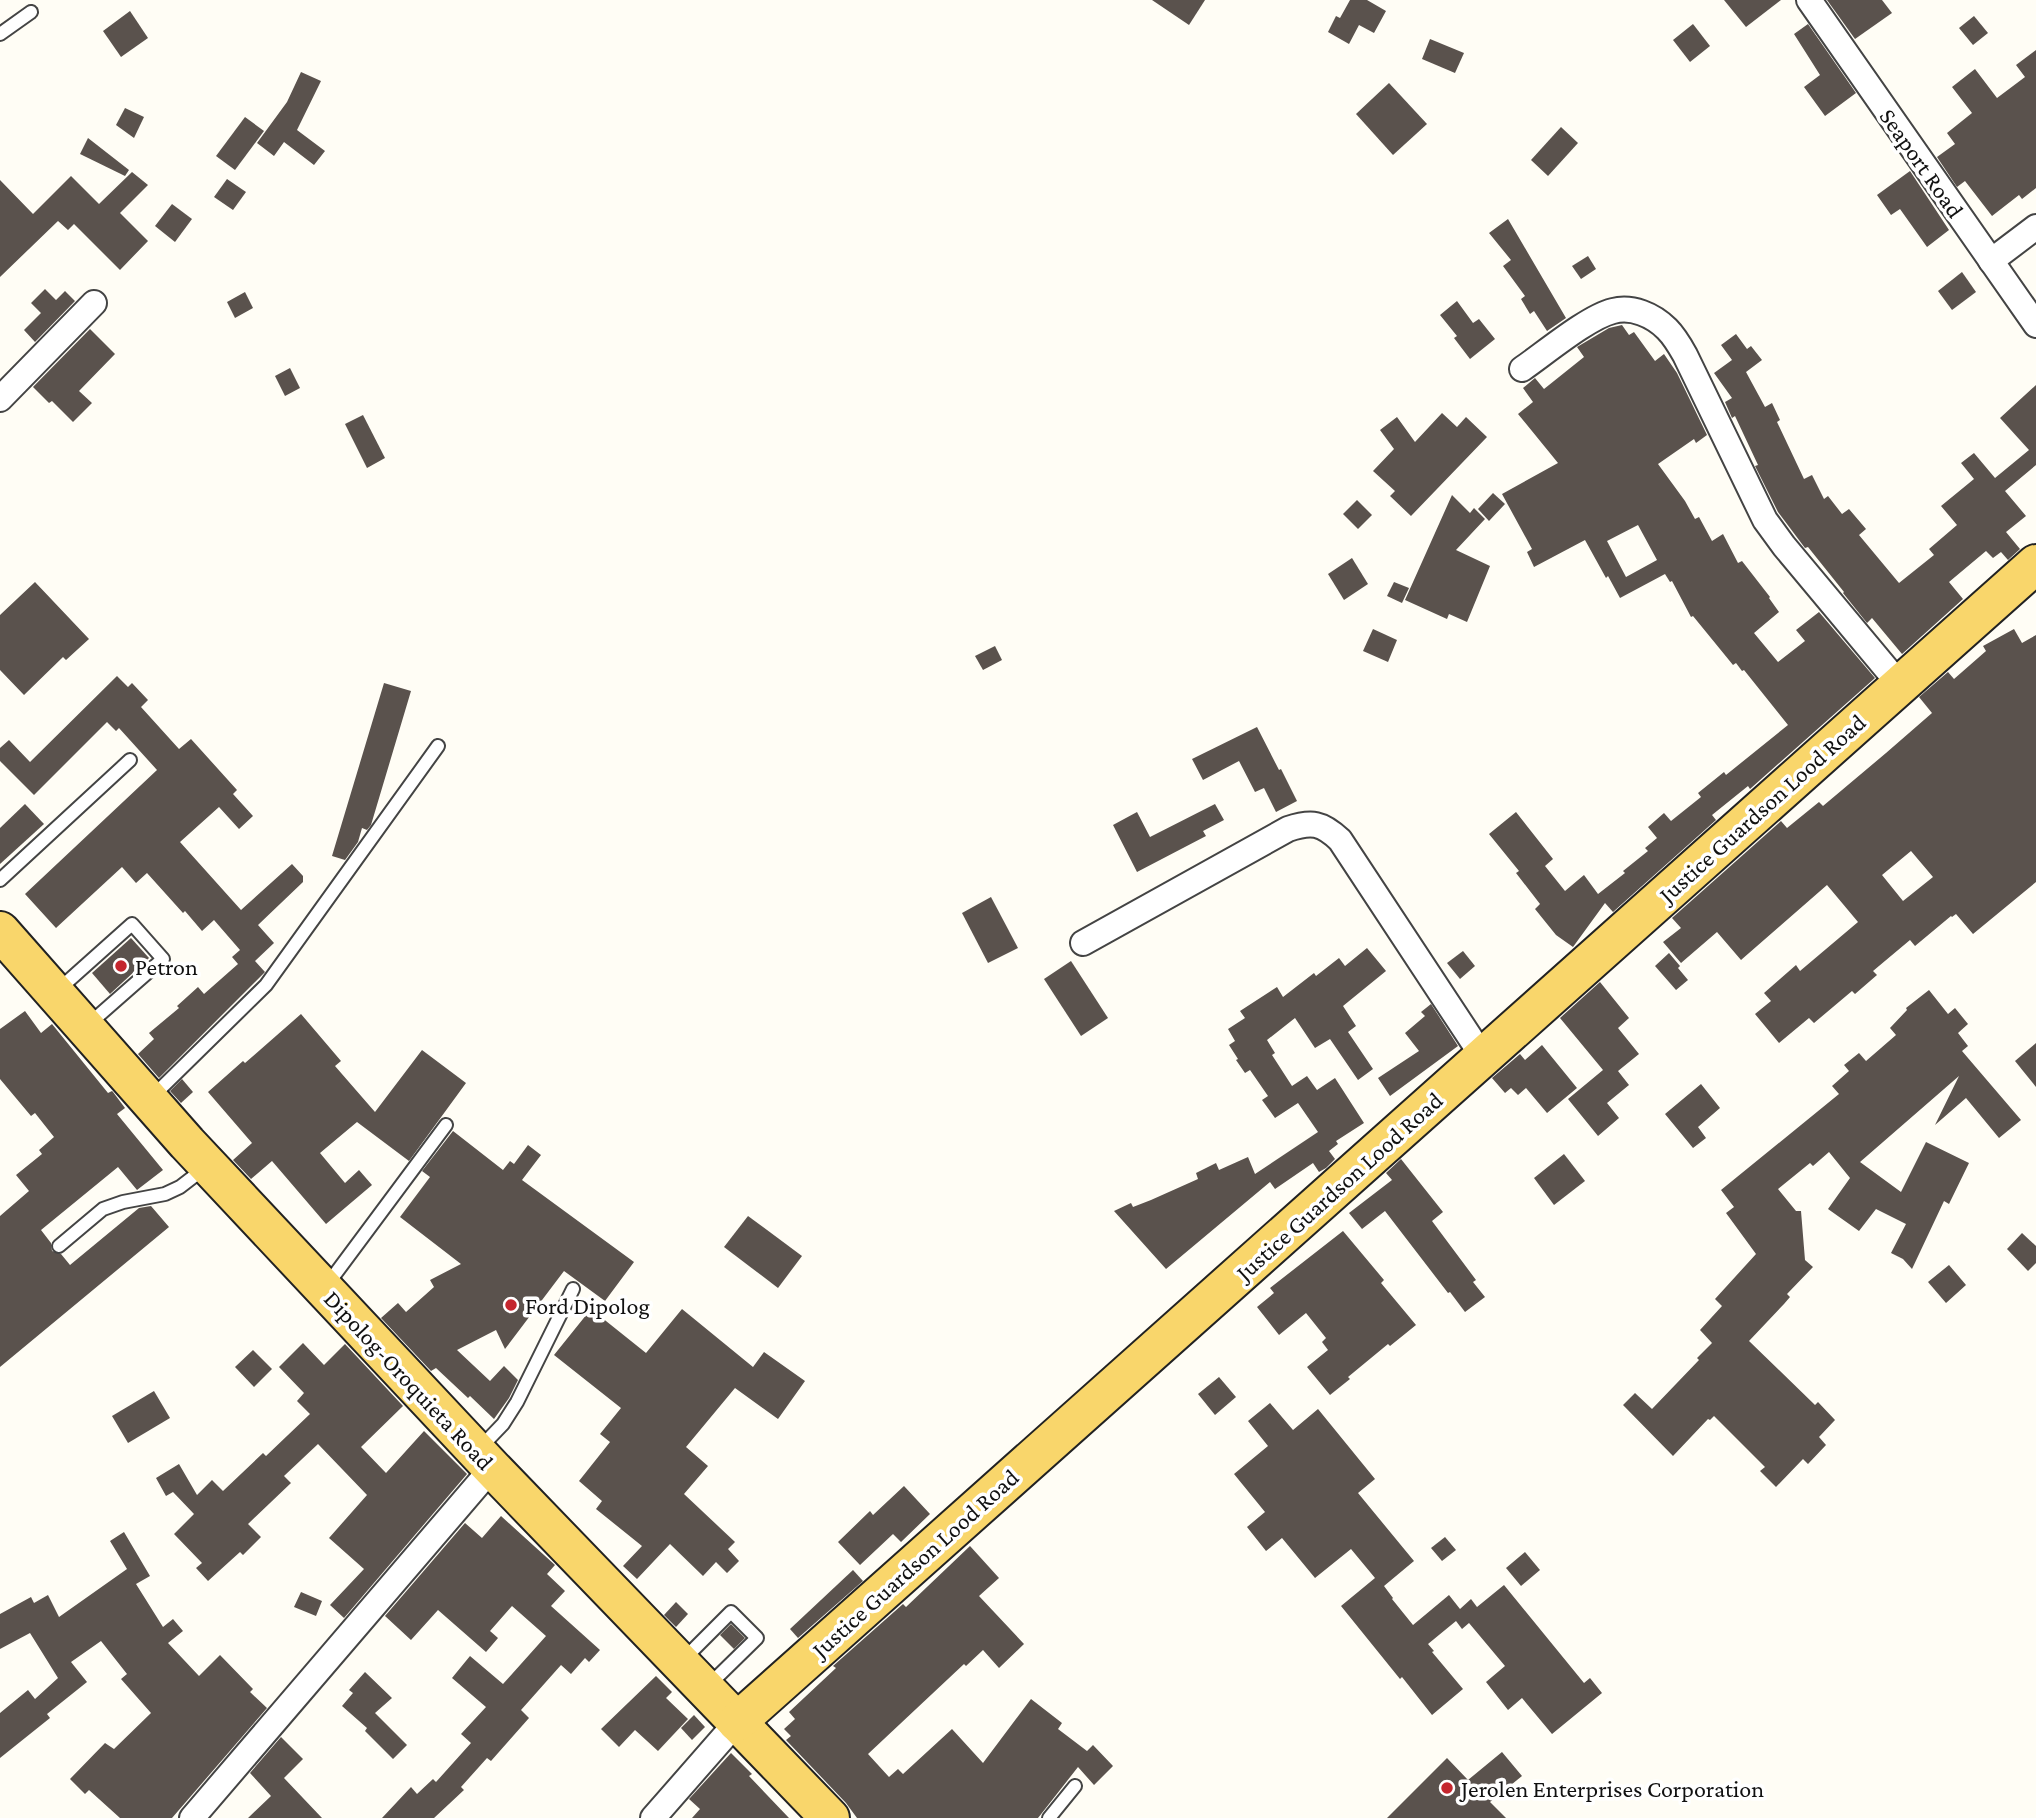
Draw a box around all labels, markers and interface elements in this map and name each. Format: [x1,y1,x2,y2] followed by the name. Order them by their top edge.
[1875,103,1970,223] street label: Seaport Road
[1652,708,1871,909] street label: Justice Guardson Lood Road
[135,953,198,980] place label: Petron
[113,958,129,974] marker: Petron
[1229,1086,1448,1287] street label: Justice Guardson Lood Road
[319,1285,499,1475] street label: Dipolog-Oroquieta Road
[525,1292,650,1319] place label: Ford Dipolog
[503,1297,519,1313] marker: Ford Dipolog
[805,1463,1024,1664] street label: Justice Guardson Lood Road
[1459,1775,1764,1802] place label: Jerolen Enterprises Corporation
[1439,1780,1455,1796] marker: Jerolen Enterprises Corporation

